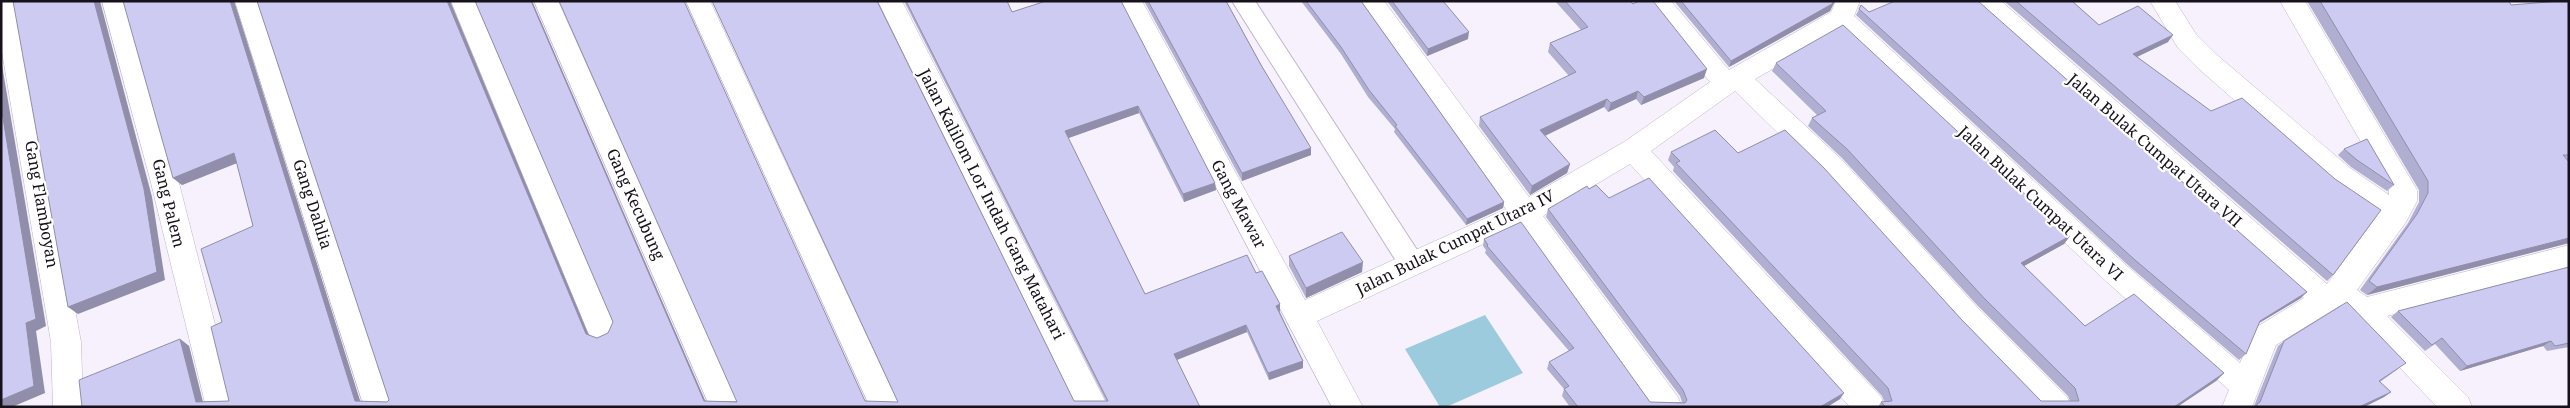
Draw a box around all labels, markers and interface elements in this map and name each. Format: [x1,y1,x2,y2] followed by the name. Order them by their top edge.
[913,64,1070,343] street label: Jalan Kalilom Lor Indah Gang Matahari
[2062,68,2247,232] street label: Jalan Bulak Cumpat Utara VII
[1953,120,2128,286] street label: Jalan Bulak Cumpat Utara VI
[20,138,64,270] street label: Gang Flamboyan
[602,145,671,264] street label: Gang Kecubung
[147,156,191,250] street label: Gang Palem
[288,156,338,252] street label: Gang Dahlia
[1206,156,1272,253] street label: Gang Mawar
[1351,184,1558,300] street label: Jalan Bulak Cumpat Utara IV

